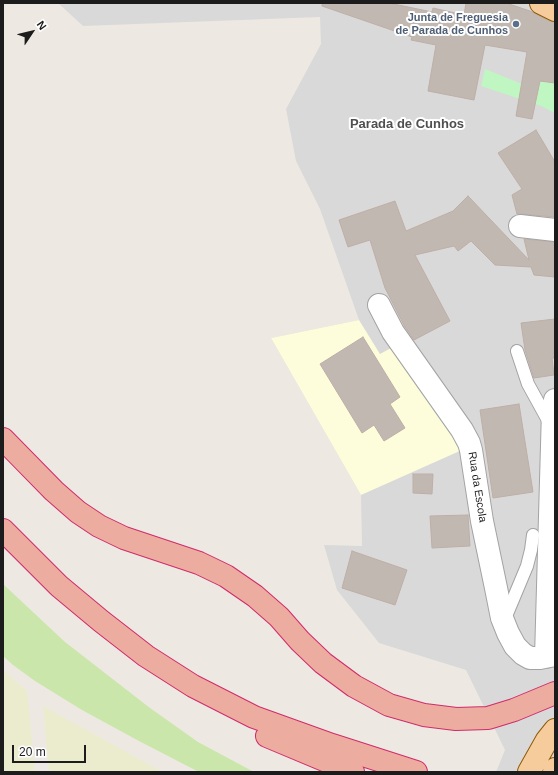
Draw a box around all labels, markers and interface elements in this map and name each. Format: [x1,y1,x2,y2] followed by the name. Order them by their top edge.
[396,11,508,37] place label: Junta de Freguesia de Parada de Cunhos
[12,12,52,52] north arrow
[35,18,49,32] text: N
[511,19,521,29] marker: Junta de Freguesia de Parada de Cunhos
[350,116,464,132] district label: Parada de Cunhos
[465,451,489,523] street label: Rua da Escola
[14,737,88,763] scale bar
[19,745,46,759] text: 20 m

